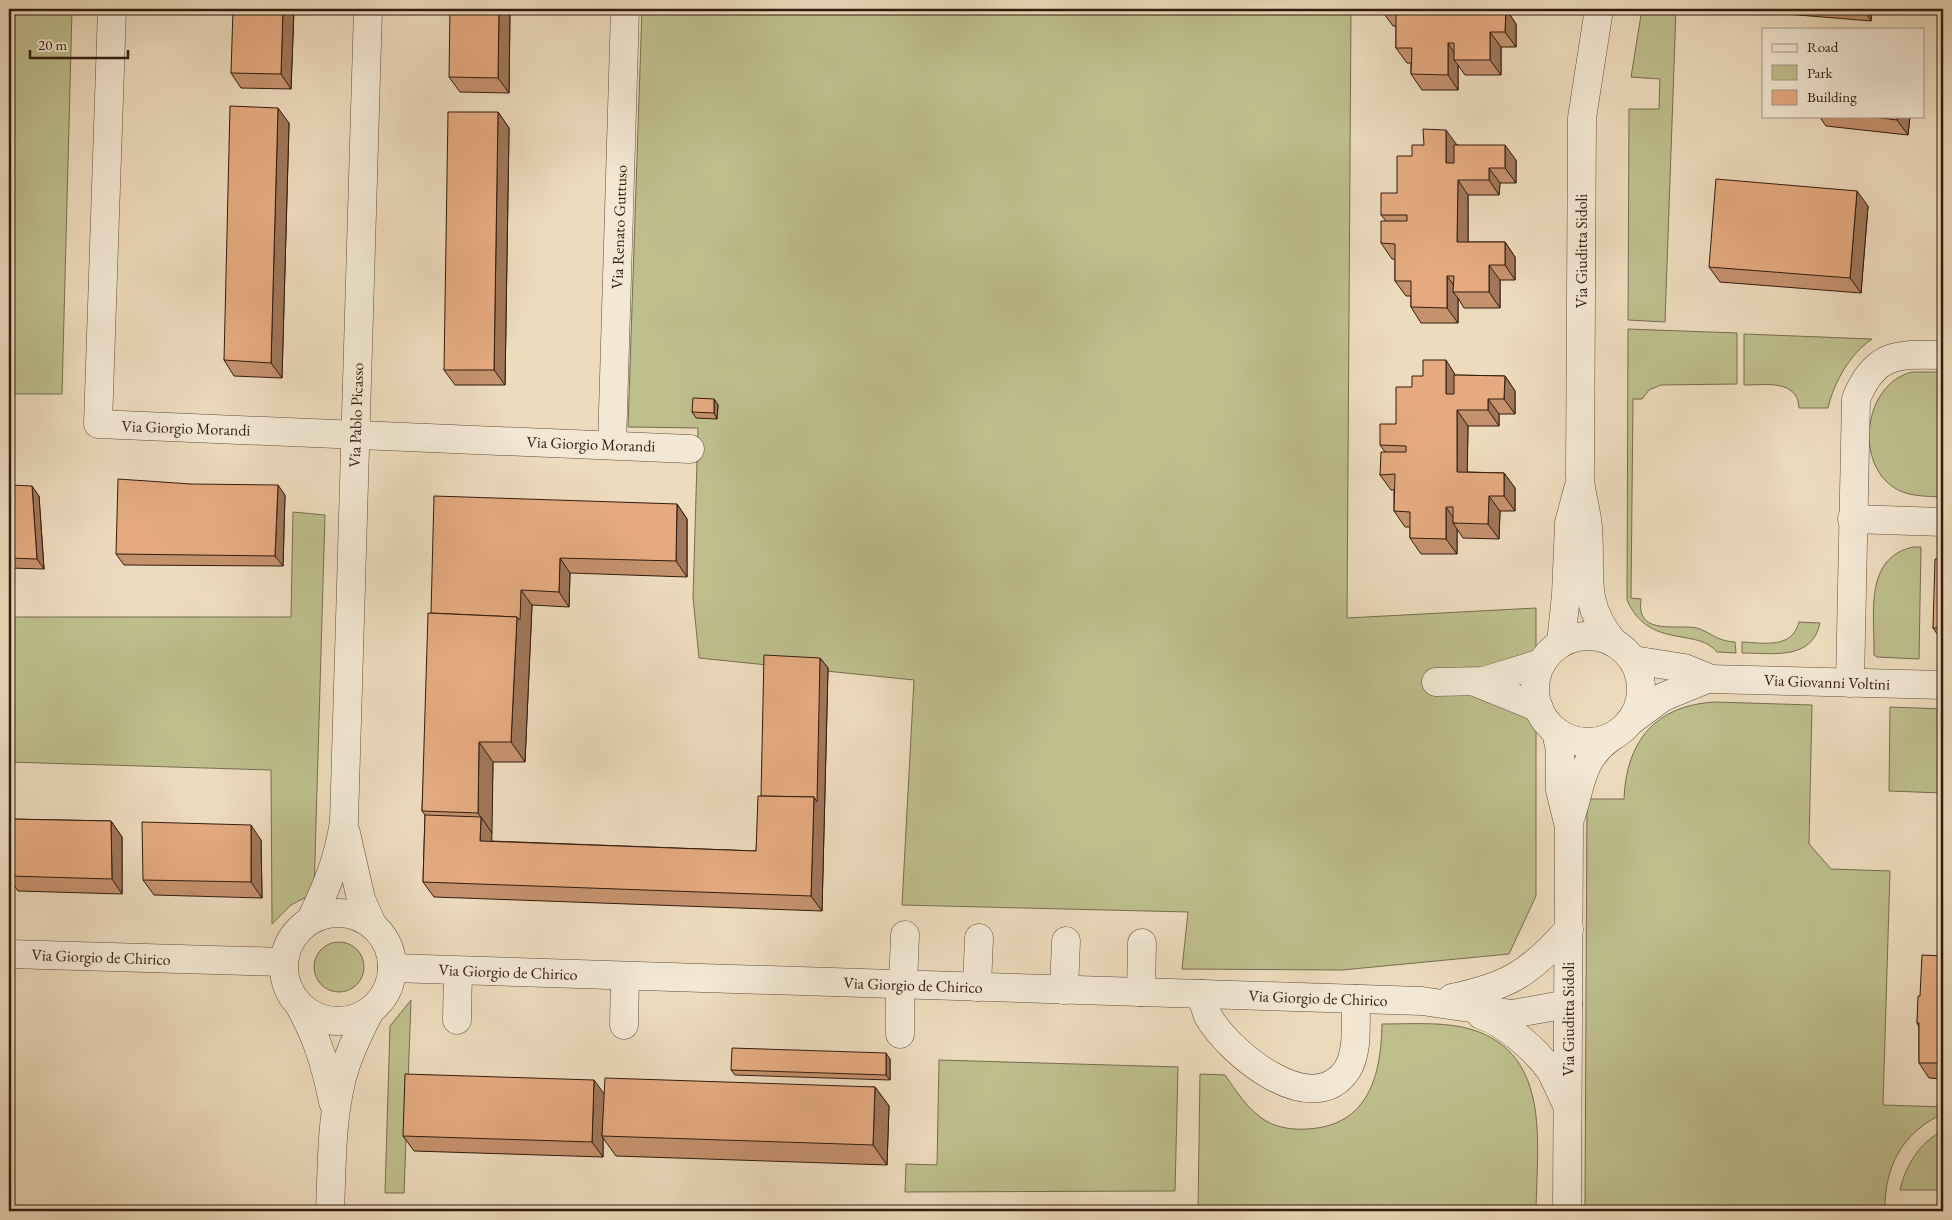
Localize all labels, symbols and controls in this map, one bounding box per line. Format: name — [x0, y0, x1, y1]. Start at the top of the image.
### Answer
scale bar — [30, 28, 128, 60]
legend — [1762, 28, 1924, 118]
text: 20 m — [38, 35, 67, 54]
text: Road — [1807, 37, 1839, 56]
text: Park — [1807, 63, 1834, 82]
text: Building — [1807, 87, 1857, 106]
street label: Via Renato Guttuso — [606, 164, 632, 289]
street label: Via Giuditta Sidoli — [1571, 194, 1592, 308]
street label: Via Pablo Picasso — [344, 362, 368, 468]
street label: Via Giorgio Morandi — [121, 415, 251, 441]
street label: Via Giorgio Morandi — [526, 431, 656, 457]
street label: Via Giovanni Voltini — [1763, 669, 1891, 695]
street label: Via Giorgio de Chirico — [31, 944, 171, 970]
street label: Via Giorgio de Chirico — [438, 959, 578, 985]
street label: Via Giuditta Sidoli — [1558, 962, 1579, 1076]
street label: Via Giorgio de Chirico — [843, 972, 983, 998]
street label: Via Giorgio de Chirico — [1248, 985, 1388, 1011]

